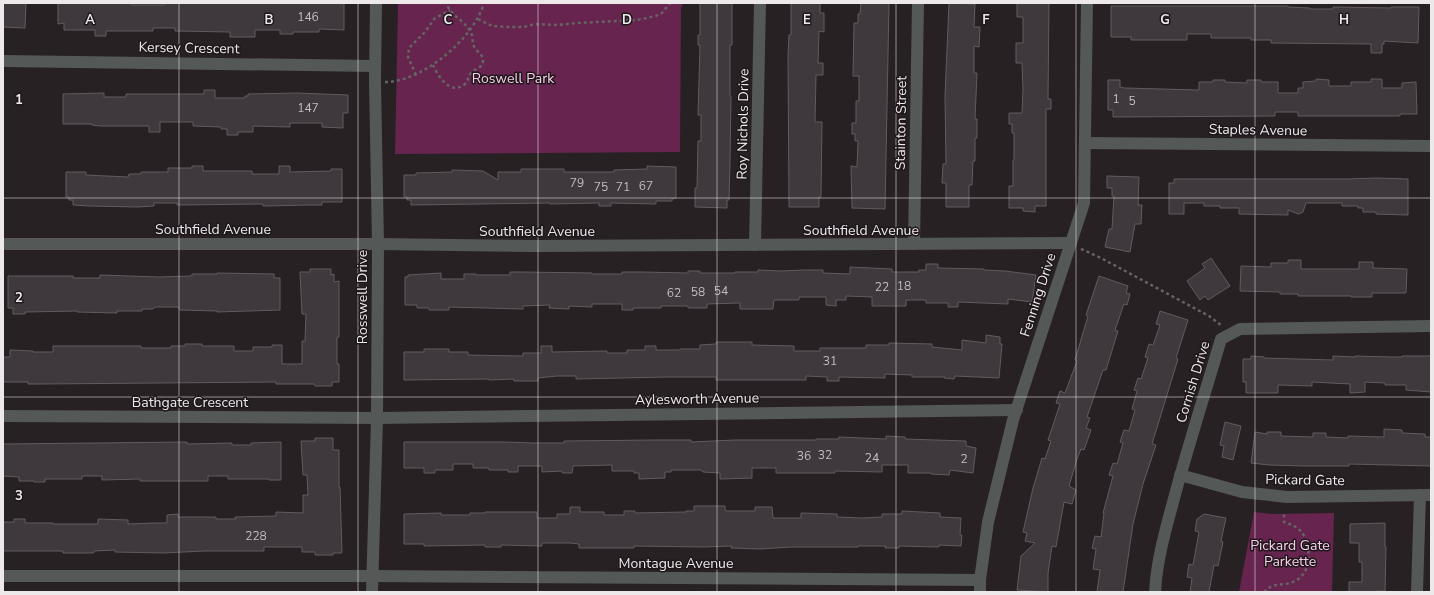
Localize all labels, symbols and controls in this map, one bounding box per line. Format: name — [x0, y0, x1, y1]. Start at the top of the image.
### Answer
house number: 146 — [297, 9, 319, 25]
text: A — [85, 11, 95, 29]
text: B — [265, 11, 274, 29]
text: C — [444, 11, 453, 29]
text: D — [622, 11, 632, 29]
text: E — [803, 11, 811, 29]
text: F — [982, 11, 990, 29]
text: G — [1160, 11, 1170, 29]
text: H — [1339, 11, 1349, 29]
street label: Kersey Crescent — [138, 38, 240, 58]
street label: Roy Nichols Drive — [733, 68, 753, 180]
park label: Roswell Park — [472, 69, 555, 88]
street label: Stainton Street — [891, 76, 911, 170]
text: 1 — [15, 91, 23, 109]
house number: 1 — [1112, 91, 1120, 107]
house number: 5 — [1128, 93, 1136, 109]
house number: 147 — [297, 100, 319, 116]
street label: Staples Avenue — [1209, 120, 1307, 140]
house number: 79 — [570, 175, 584, 191]
house number: 67 — [639, 178, 653, 194]
house number: 75 — [594, 179, 608, 195]
house number: 71 — [616, 179, 630, 195]
street label: Southfield Avenue — [155, 220, 271, 239]
street label: Southfield Avenue — [803, 221, 919, 240]
street label: Southfield Avenue — [479, 222, 595, 241]
street label: Rosswell Drive — [353, 250, 372, 344]
street label: Fenning Drive — [1016, 251, 1060, 339]
house number: 18 — [897, 278, 911, 294]
house number: 22 — [875, 279, 889, 295]
house number: 54 — [714, 283, 728, 299]
house number: 58 — [691, 284, 705, 300]
house number: 62 — [667, 285, 681, 301]
text: 2 — [15, 289, 23, 307]
street label: Cornish Drive — [1172, 339, 1214, 425]
house number: 31 — [823, 353, 837, 369]
street label: Aylesworth Avenue — [635, 388, 759, 410]
street label: Bathgate Crescent — [132, 393, 248, 412]
house number: 32 — [818, 447, 832, 463]
house number: 36 — [797, 448, 811, 464]
house number: 24 — [865, 450, 879, 466]
house number: 2 — [960, 451, 968, 467]
street label: Pickard Gate — [1265, 470, 1345, 490]
text: 3 — [15, 487, 23, 505]
house number: 228 — [245, 528, 267, 544]
park label: Pickard Gate Parkette — [1250, 536, 1330, 571]
street label: Montague Avenue — [619, 554, 733, 573]

